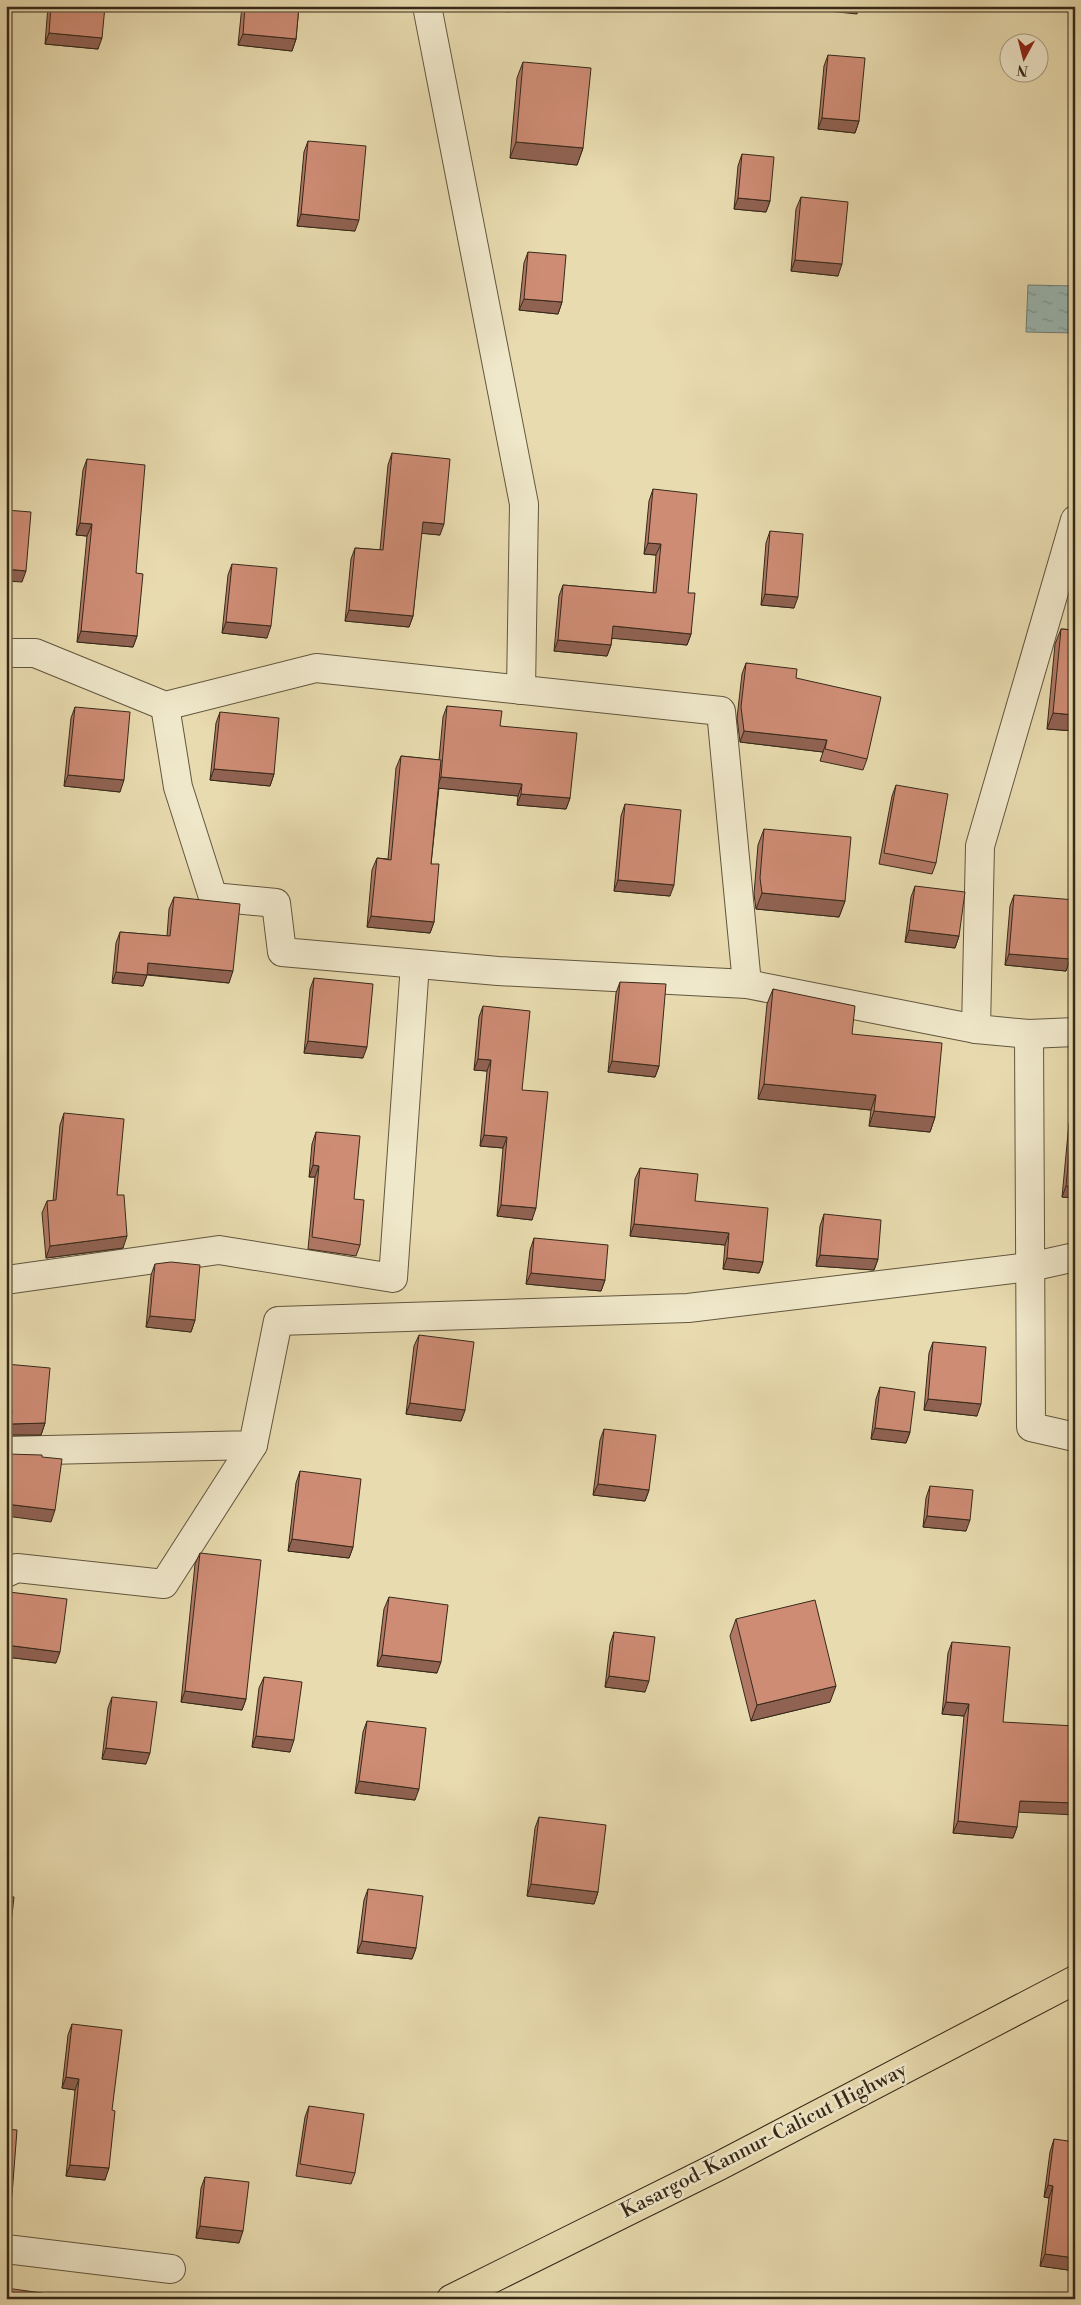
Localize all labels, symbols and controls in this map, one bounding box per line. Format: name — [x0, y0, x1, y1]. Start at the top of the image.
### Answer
north arrow — [998, 32, 1048, 82]
text: N — [1016, 60, 1029, 80]
street label: Kasargod-Kannur-Calicut Highway — [617, 2058, 911, 2224]

